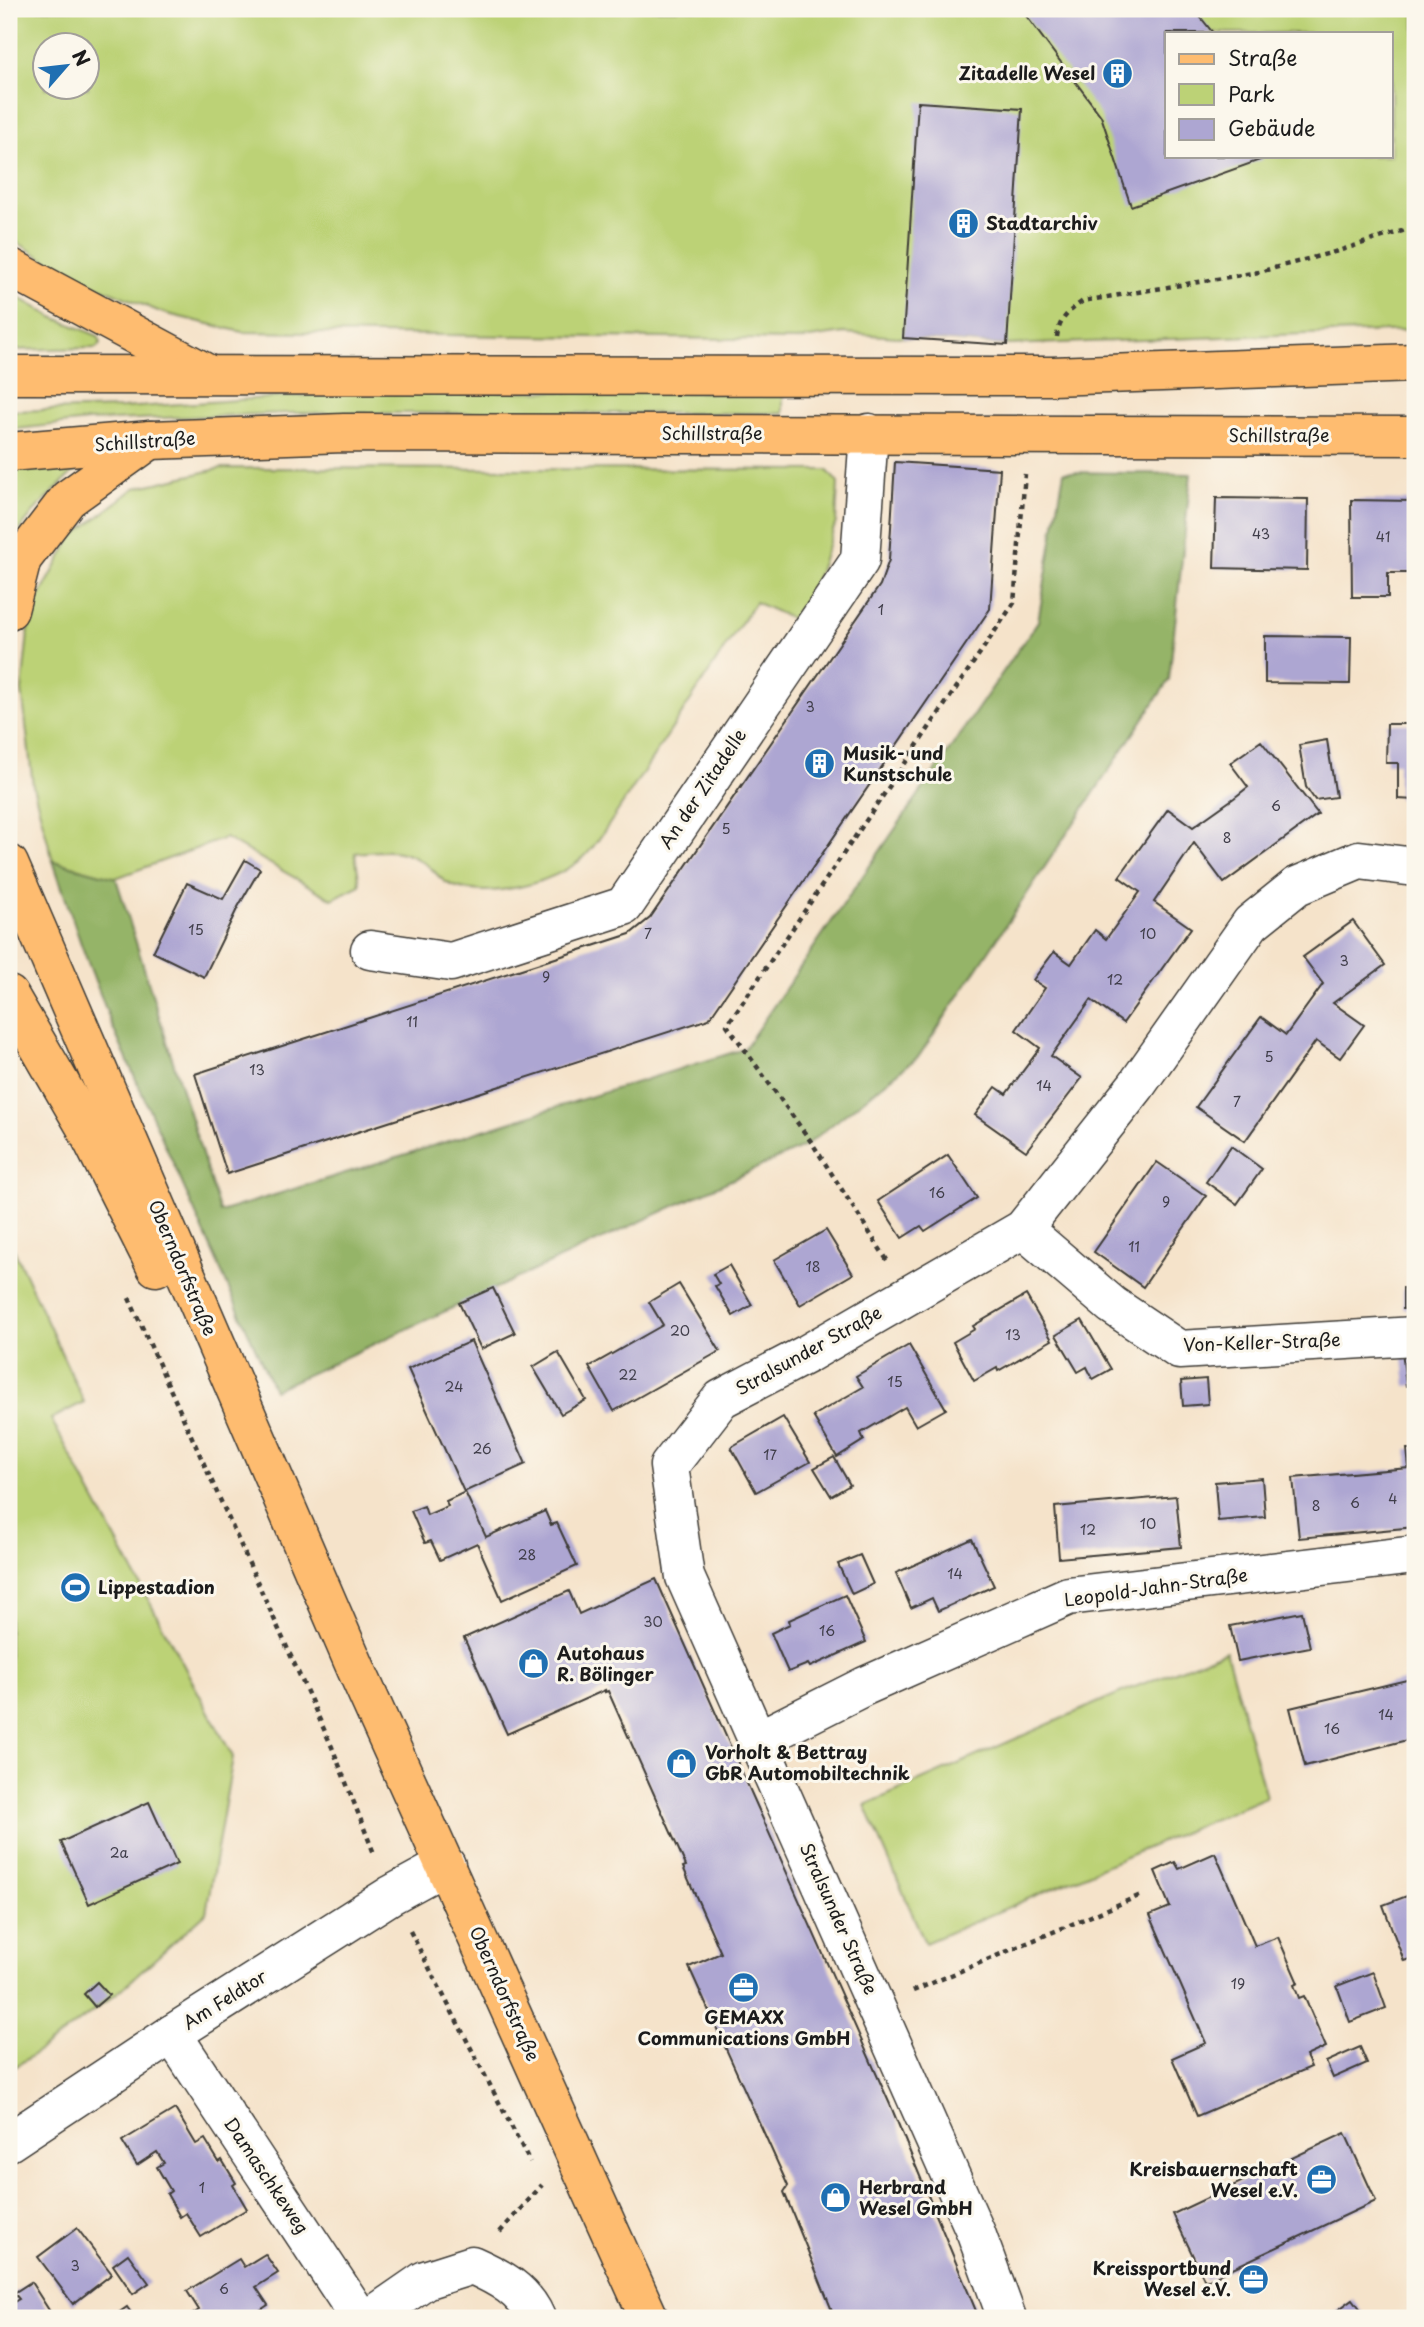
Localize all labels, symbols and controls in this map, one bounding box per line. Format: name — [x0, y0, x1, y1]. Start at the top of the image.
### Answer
north arrow — [32, 32, 102, 102]
legend — [1165, 32, 1392, 158]
text: Straße — [1228, 41, 1297, 73]
text: N — [66, 44, 98, 71]
building icon: Zitadelle Wesel — [1101, 57, 1135, 91]
place label: Zitadelle Wesel — [959, 59, 1095, 86]
text: Park — [1228, 77, 1275, 109]
text: Gebäude — [1228, 111, 1315, 143]
building icon: Stadtarchiv — [946, 207, 980, 241]
place label: Stadtarchiv — [986, 209, 1098, 236]
street label: Schillstraße — [661, 419, 763, 446]
street label: Schillstraße — [1228, 421, 1330, 448]
street label: Schillstraße — [93, 424, 196, 457]
house number: 43 — [1252, 523, 1270, 544]
house number: 41 — [1376, 526, 1390, 547]
house number: 1 — [878, 599, 884, 620]
house number: 3 — [805, 696, 815, 717]
street label: An der Zitadelle — [652, 723, 752, 854]
place label: Musik- und Kunstschule — [843, 739, 952, 787]
building icon: Musik- und Kunstschule — [803, 747, 837, 781]
house number: 6 — [1271, 795, 1281, 816]
house number: 5 — [721, 818, 731, 839]
house number: 8 — [1223, 827, 1231, 848]
house number: 15 — [188, 919, 204, 940]
house number: 7 — [644, 923, 652, 944]
house number: 10 — [1140, 923, 1156, 944]
house number: 3 — [1339, 950, 1349, 971]
house number: 9 — [542, 966, 550, 987]
house number: 12 — [1107, 969, 1123, 990]
house number: 11 — [406, 1011, 418, 1032]
house number: 5 — [1264, 1046, 1274, 1067]
house number: 13 — [249, 1059, 265, 1080]
house number: 14 — [1036, 1075, 1052, 1096]
house number: 7 — [1233, 1091, 1241, 1112]
house number: 16 — [929, 1182, 945, 1203]
house number: 9 — [1162, 1191, 1170, 1212]
street label: Oberndorfstraße — [143, 1195, 224, 1340]
house number: 11 — [1128, 1236, 1140, 1257]
house number: 18 — [805, 1256, 821, 1277]
street label: Stralsunder Straße — [730, 1298, 886, 1401]
house number: 20 — [670, 1320, 690, 1341]
house number: 13 — [1005, 1324, 1021, 1345]
street label: Von-Keller-Straße — [1183, 1325, 1341, 1358]
house number: 22 — [619, 1364, 637, 1385]
house number: 15 — [887, 1371, 903, 1392]
house number: 24 — [445, 1376, 463, 1397]
house number: 26 — [472, 1438, 492, 1459]
house number: 17 — [763, 1444, 777, 1465]
house number: 4 — [1388, 1488, 1398, 1509]
house number: 6 — [1350, 1492, 1360, 1513]
house number: 8 — [1312, 1495, 1320, 1516]
house number: 10 — [1140, 1513, 1156, 1534]
house number: 12 — [1080, 1519, 1096, 1540]
house number: 28 — [518, 1544, 536, 1565]
street label: Leopold-Jahn-Straße — [1062, 1560, 1249, 1613]
house number: 14 — [947, 1563, 963, 1584]
sports icon: Lippestadion — [58, 1571, 92, 1605]
place label: Lippestadion — [98, 1573, 215, 1600]
house number: 30 — [643, 1611, 663, 1632]
house number: 16 — [819, 1620, 835, 1641]
place label: Autohaus R. Bölinger — [557, 1639, 654, 1687]
shop icon: Autohaus R. Bölinger — [517, 1647, 551, 1681]
house number: 14 — [1378, 1704, 1394, 1725]
house number: 16 — [1324, 1718, 1340, 1739]
place label: Vorholt & Bettray GbR Automobiltechnik — [705, 1738, 910, 1786]
shop icon: Vorholt & Bettray GbR Automobiltechnik — [665, 1746, 699, 1780]
street label: Stralsunder Straße — [794, 1838, 885, 1999]
house number: 2a — [110, 1842, 128, 1863]
street label: Oberndorfstraße — [463, 1921, 547, 2065]
street label: Am Feldtor — [177, 1962, 272, 2035]
office icon: GEMAXX Communications GmbH — [727, 1971, 761, 2005]
house number: 19 — [1231, 1973, 1245, 1994]
place label: GEMAXX Communications GmbH — [638, 2003, 850, 2051]
street label: Damaschkeweg — [218, 2111, 316, 2239]
place label: Kreisbauernschaft Wesel e.V. — [1129, 2155, 1298, 2203]
office icon: Kreisbauernschaft Wesel e.V. — [1304, 2163, 1338, 2197]
place label: Herbrand Wesel GmbH — [859, 2173, 973, 2221]
house number: 1 — [199, 2177, 205, 2198]
shop icon: Herbrand Wesel GmbH — [819, 2181, 853, 2215]
place label: Kreissportbund Wesel e.V. — [1092, 2254, 1231, 2302]
house number: 3 — [70, 2255, 80, 2276]
office icon: Kreissportbund Wesel e.V. — [1237, 2262, 1271, 2296]
house number: 6 — [219, 2278, 229, 2299]

